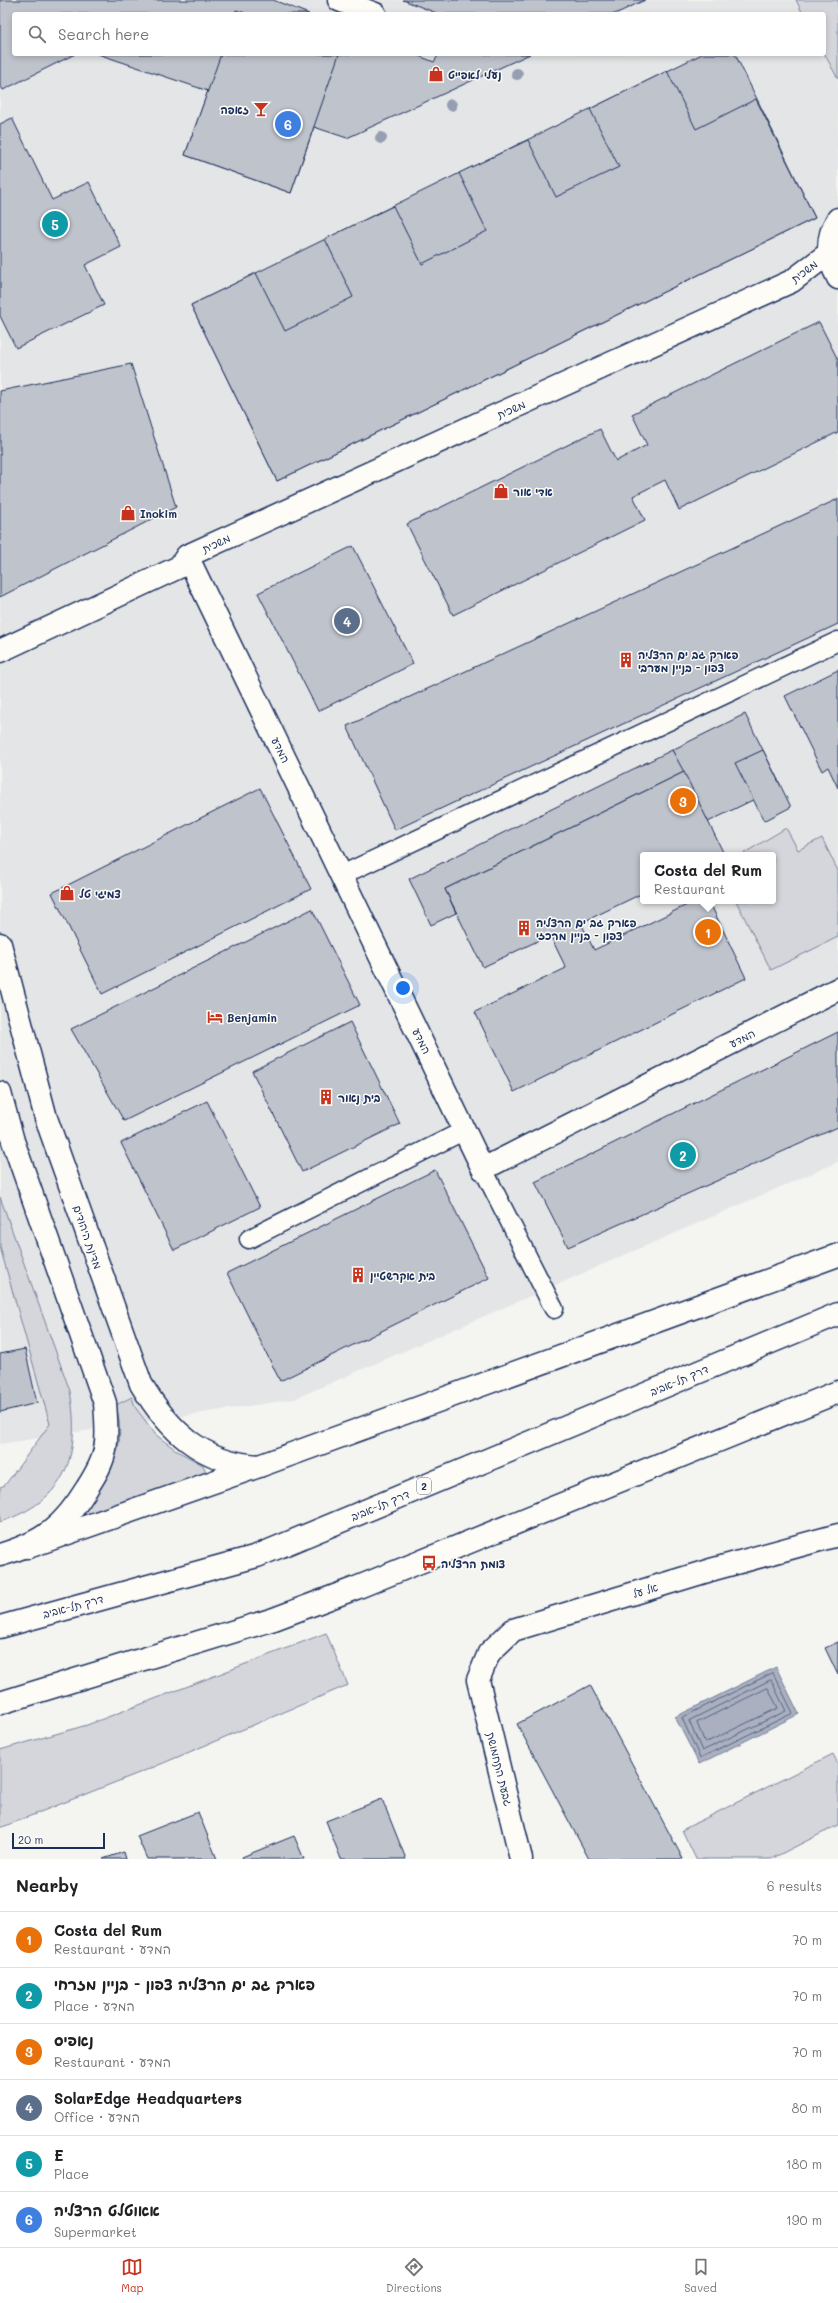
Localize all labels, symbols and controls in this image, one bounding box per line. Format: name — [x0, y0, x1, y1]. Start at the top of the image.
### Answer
search box — [12, 12, 826, 56]
icon: search — [26, 23, 48, 45]
text: Search here — [58, 24, 149, 44]
shop icon: נעלי לאפייט — [427, 65, 445, 83]
place label: נעלי לאפייט — [448, 67, 502, 82]
bar icon: זאפה — [252, 100, 270, 118]
place label: זאפה — [220, 102, 249, 117]
pin: 6 — [275, 109, 301, 139]
pin: 5 — [42, 209, 68, 239]
street label: משכית — [787, 256, 820, 286]
street label: משכית — [494, 396, 528, 422]
shop icon: אדי אור — [492, 482, 510, 500]
place label: אדי אור — [513, 484, 553, 499]
shop icon: Inokim — [119, 504, 137, 522]
place label: Inokim — [140, 506, 177, 521]
street label: משכית — [199, 530, 233, 556]
pin: 4 — [334, 606, 360, 636]
place label: פארק גב ים הרצליה צפון - בניין מערבי — [638, 647, 738, 675]
building icon: פארק גב ים הרצליה צפון - בניין מערבי — [617, 651, 635, 669]
street label: המדע — [268, 735, 294, 765]
pin: 3 — [670, 786, 696, 816]
popup — [640, 852, 776, 904]
text: Costa del Rum — [654, 860, 762, 880]
text: Restaurant — [654, 880, 725, 897]
shop icon: צמיגי טל — [58, 884, 76, 902]
place label: צמיגי טל — [79, 886, 121, 901]
place label: פארק גב ים הרצליה צפון - בניין מרכזי — [536, 915, 636, 943]
pin: 1 — [695, 917, 721, 947]
building icon: פארק גב ים הרצליה צפון - בניין מרכזי — [515, 919, 533, 937]
your location — [393, 978, 413, 998]
hotel icon: Benjamin — [206, 1008, 224, 1026]
place label: Benjamin — [227, 1010, 277, 1025]
street label: המדע — [727, 1025, 757, 1051]
street label: המדע — [409, 1026, 435, 1056]
building icon: בית נאור — [317, 1088, 335, 1106]
place label: בית נאור — [338, 1090, 381, 1105]
pin: 2 — [670, 1140, 696, 1170]
street label: מדינת היהודים — [70, 1203, 106, 1271]
building icon: בית אקרשטיין — [349, 1266, 367, 1284]
place label: בית אקרשטיין — [370, 1268, 436, 1283]
street label: דרך תל-אביב — [647, 1361, 711, 1399]
road number: 2 — [417, 1478, 431, 1494]
street label: דרך תל-אביב — [348, 1486, 412, 1524]
bus stop icon: צומת הרצליה — [420, 1554, 438, 1572]
place label: צומת הרצליה — [441, 1556, 505, 1571]
street label: אל על — [630, 1579, 660, 1601]
street label: דרך תל-אביב — [41, 1591, 105, 1621]
street label: גבעת התחמושת — [484, 1730, 516, 1808]
scale bar — [12, 1831, 105, 1850]
text: 20 m — [18, 1832, 43, 1847]
text: Nearby — [16, 1874, 78, 1896]
text: 6 results — [767, 1877, 822, 1894]
text: Costa del Rum — [54, 1920, 162, 1940]
text: 1 — [26, 1931, 32, 1948]
text: 70 m — [792, 1931, 822, 1948]
text: Restaurant · המדע — [54, 1940, 171, 1957]
text: פארק גב ים הרצליה צפון - בניין מזרחי — [54, 1974, 315, 1994]
text: 2 — [25, 1987, 33, 2004]
text: 70 m — [792, 1987, 822, 2004]
text: Place · המדע — [54, 1997, 135, 2014]
text: נאפיס — [54, 2030, 94, 2050]
text: 3 — [25, 2043, 33, 2060]
text: 70 m — [792, 2043, 822, 2060]
text: Restaurant · המדע — [54, 2053, 171, 2070]
text: SolarEdge Headquarters — [54, 2088, 242, 2108]
text: 4 — [25, 2099, 33, 2116]
text: 80 m — [792, 2099, 822, 2116]
text: Office · המדע — [54, 2108, 140, 2125]
text: E — [54, 2145, 64, 2165]
text: 5 — [25, 2155, 33, 2172]
text: 180 m — [786, 2155, 822, 2172]
text: Place — [54, 2165, 89, 2182]
text: אאוטלט הרצליה — [54, 2200, 160, 2220]
text: 6 — [25, 2211, 33, 2228]
text: 190 m — [786, 2211, 822, 2228]
text: Supermarket — [54, 2223, 137, 2240]
tab: Map — [121, 2256, 144, 2295]
tab: Directions — [386, 2256, 442, 2295]
tab: Saved — [684, 2256, 717, 2295]

